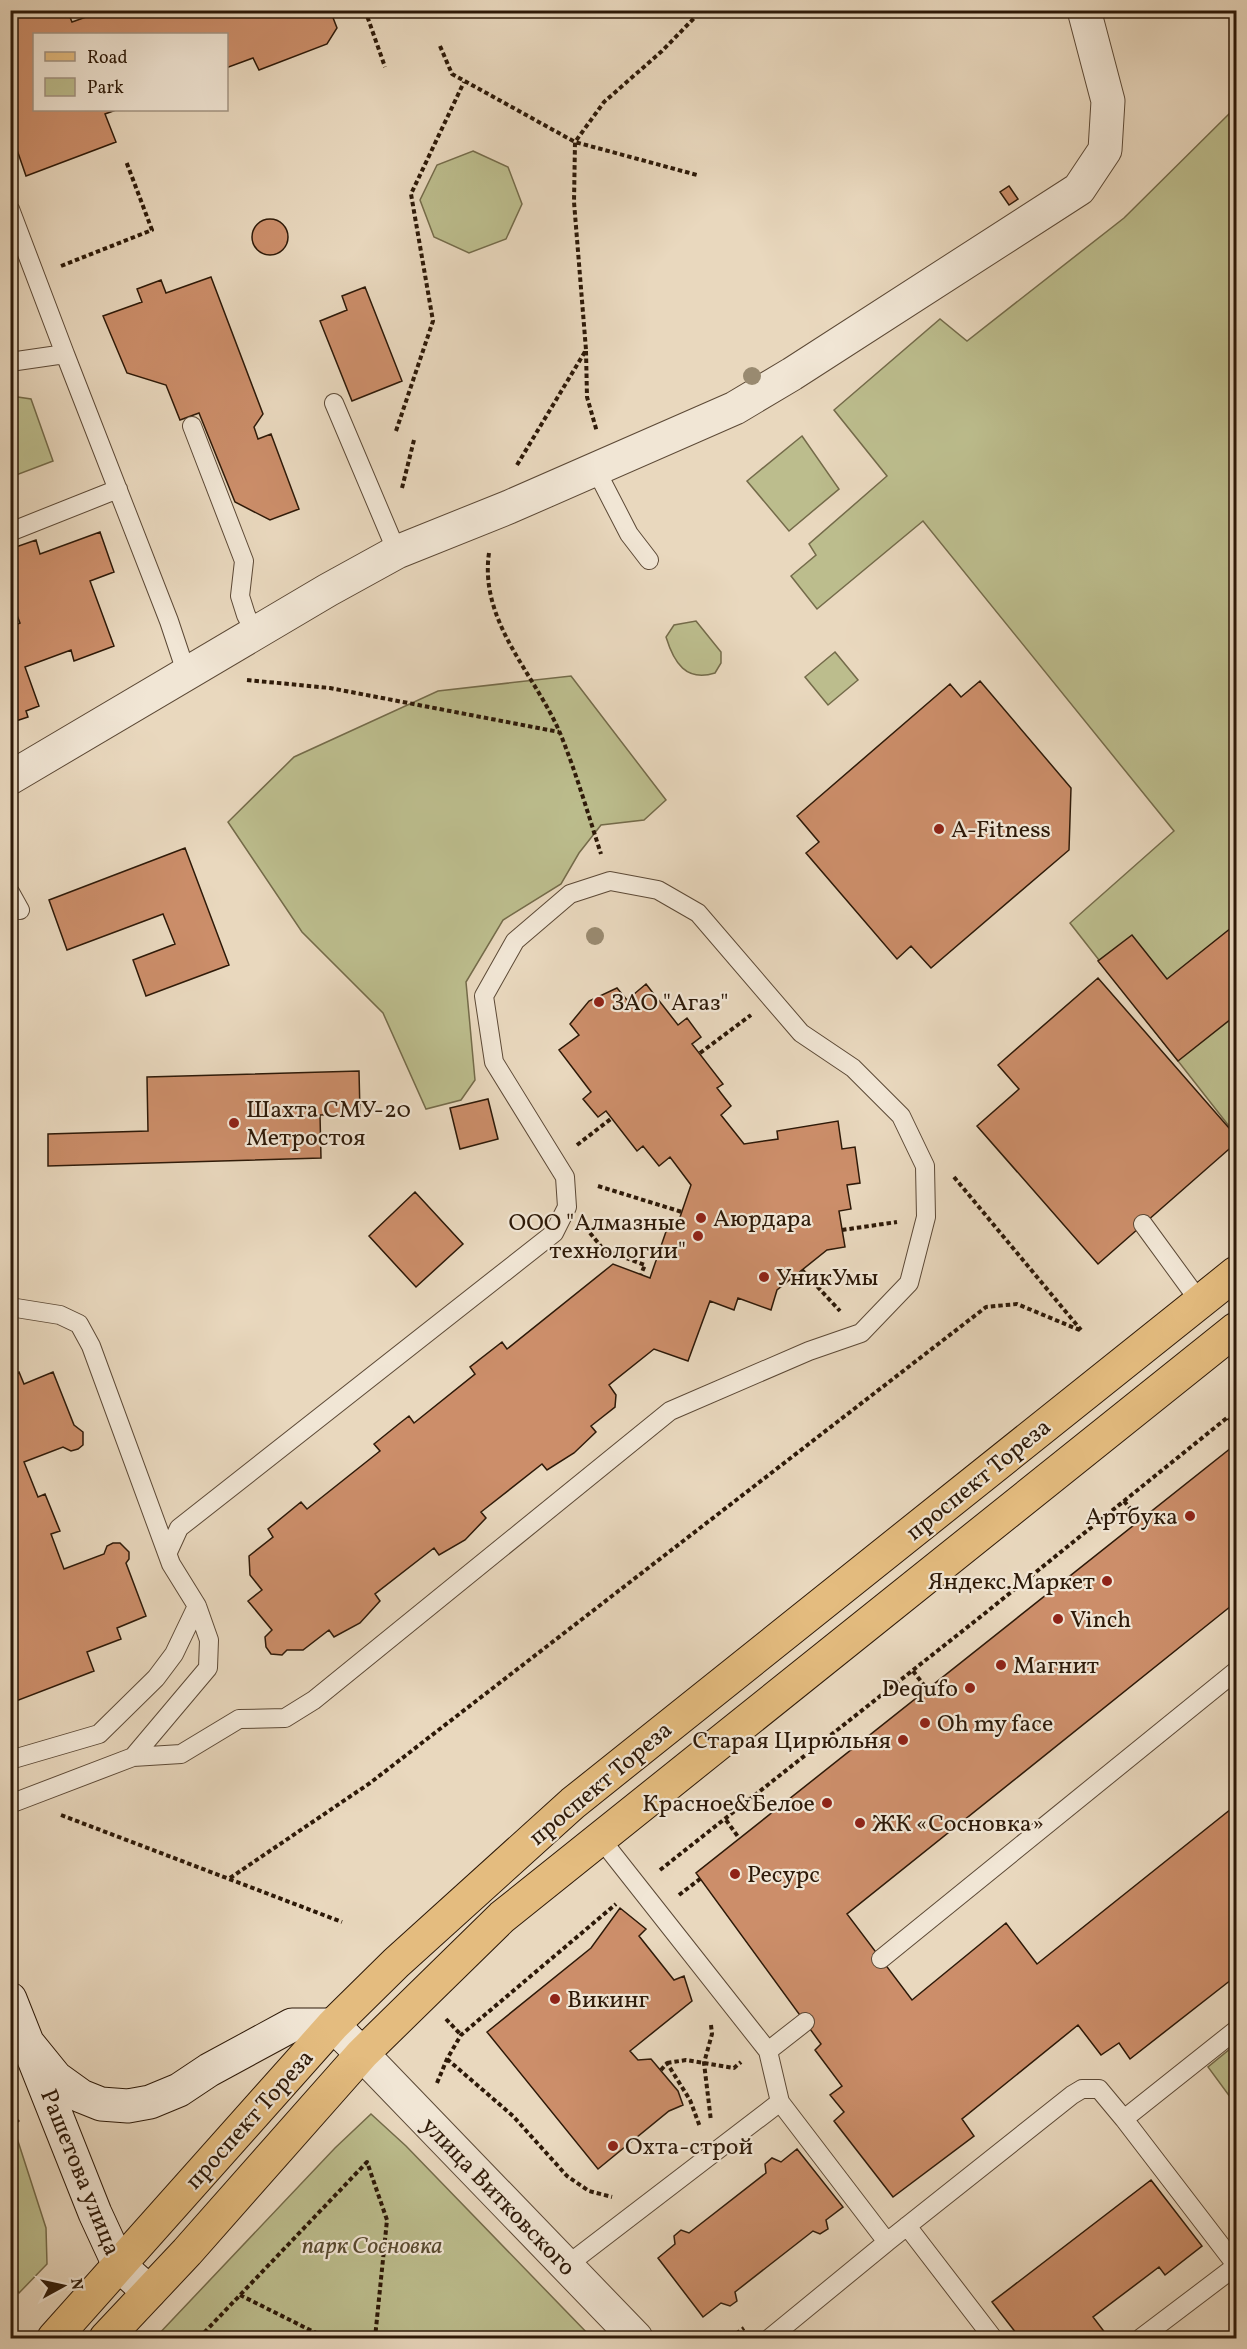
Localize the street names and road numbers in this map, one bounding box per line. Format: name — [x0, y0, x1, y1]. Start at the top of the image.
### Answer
street label: проспект Тореза — [899, 1411, 1059, 1550]
street label: проспект Тореза — [522, 1714, 680, 1855]
street label: проспект Тореза — [178, 2043, 323, 2198]
street label: Рашетова улица — [30, 2084, 128, 2261]
street label: улица Витковского — [413, 2110, 583, 2285]

